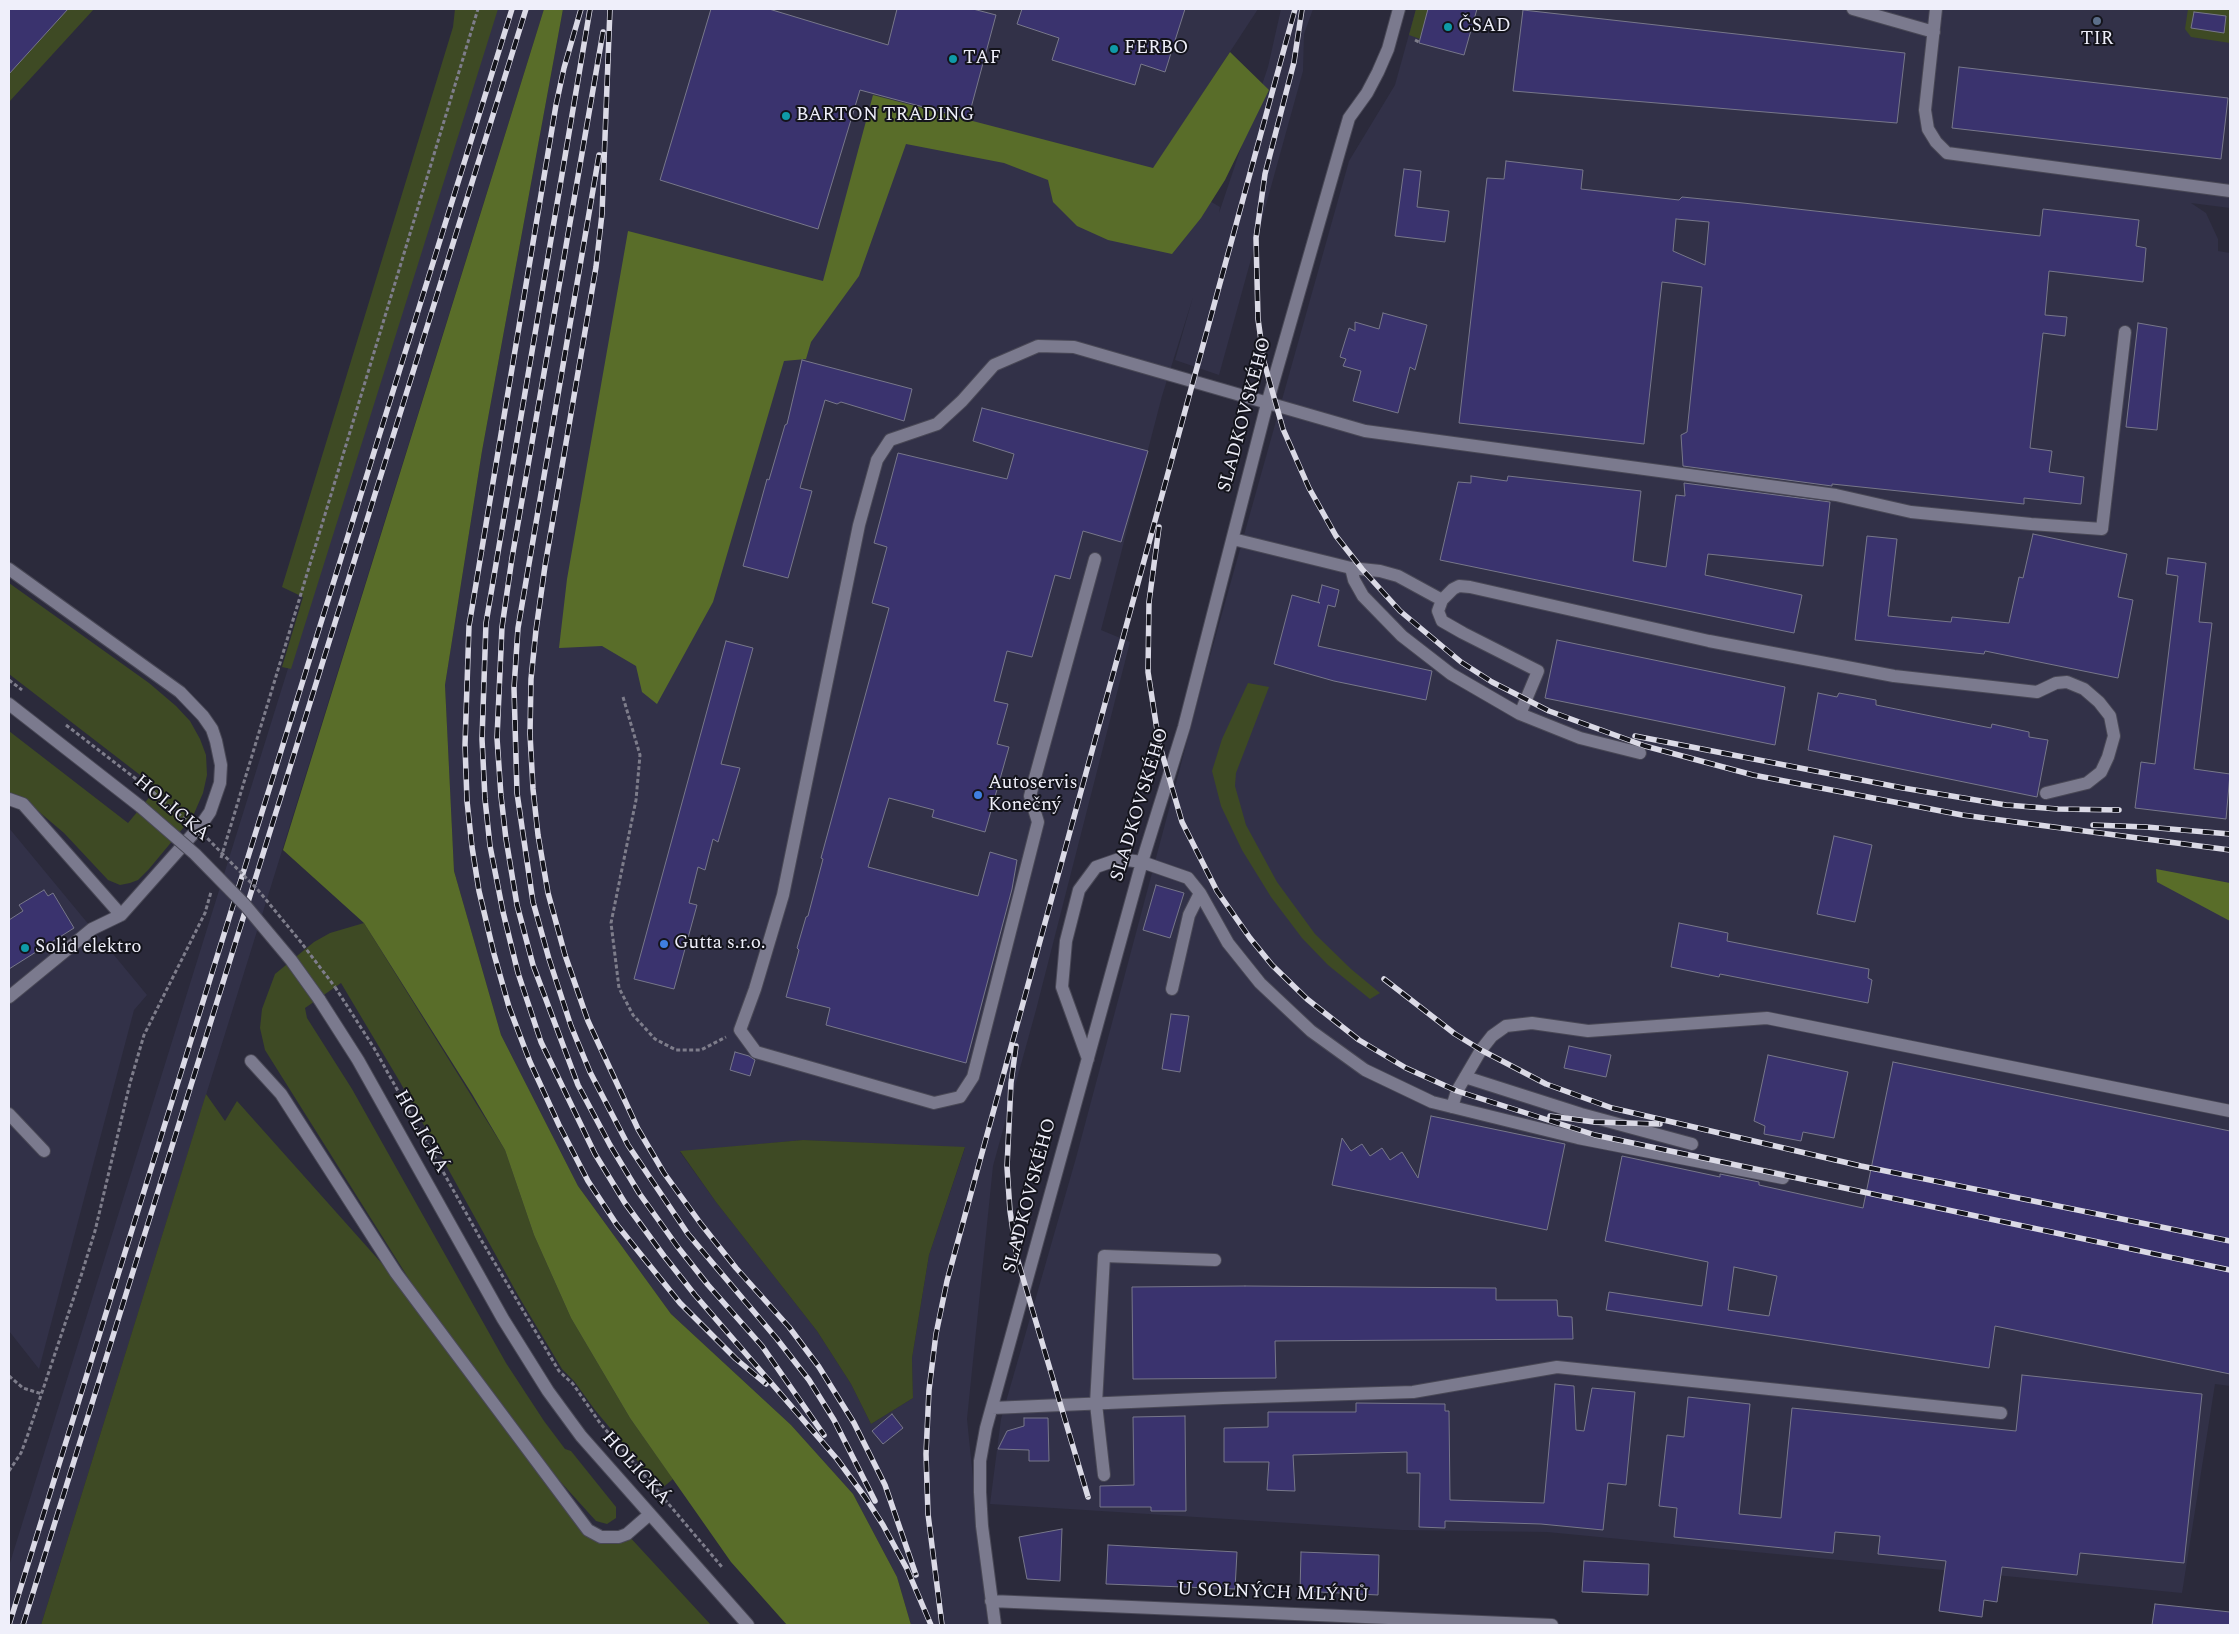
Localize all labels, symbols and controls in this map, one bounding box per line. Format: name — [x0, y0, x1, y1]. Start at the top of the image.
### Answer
marker: TIR — [2091, 15, 2103, 27]
place label: ČSAD — [1458, 16, 1511, 38]
marker: ČSAD — [1442, 21, 1454, 33]
place label: TIR — [2081, 29, 2113, 51]
place label: FERBO — [1124, 38, 1188, 60]
marker: FERBO — [1108, 43, 1120, 55]
place label: TAF — [963, 48, 1001, 70]
marker: TAF — [947, 53, 959, 65]
place label: BARTON TRADING — [796, 105, 974, 127]
marker: BARTON TRADING — [780, 110, 792, 122]
street label: SLADKOVSKÉHO — [1214, 335, 1278, 495]
street label: SLADKOVSKÉHO — [1107, 726, 1175, 884]
street label: HOLICKÁ — [129, 771, 213, 847]
place label: Autoservis Konečný — [988, 773, 1078, 817]
marker: Autoservis Konečný — [972, 789, 984, 801]
place label: Gutta s.r.o. — [674, 933, 765, 955]
place label: Solid elektro — [35, 937, 142, 959]
marker: Gutta s.r.o. — [658, 938, 670, 950]
marker: Solid elektro — [19, 942, 31, 954]
street label: HOLICKÁ — [388, 1087, 452, 1177]
street label: SLADKOVSKÉHO — [999, 1116, 1063, 1276]
street label: HOLICKÁ — [596, 1428, 674, 1510]
street label: U SOLNÝCH MLÝNŮ — [1177, 1579, 1369, 1609]

